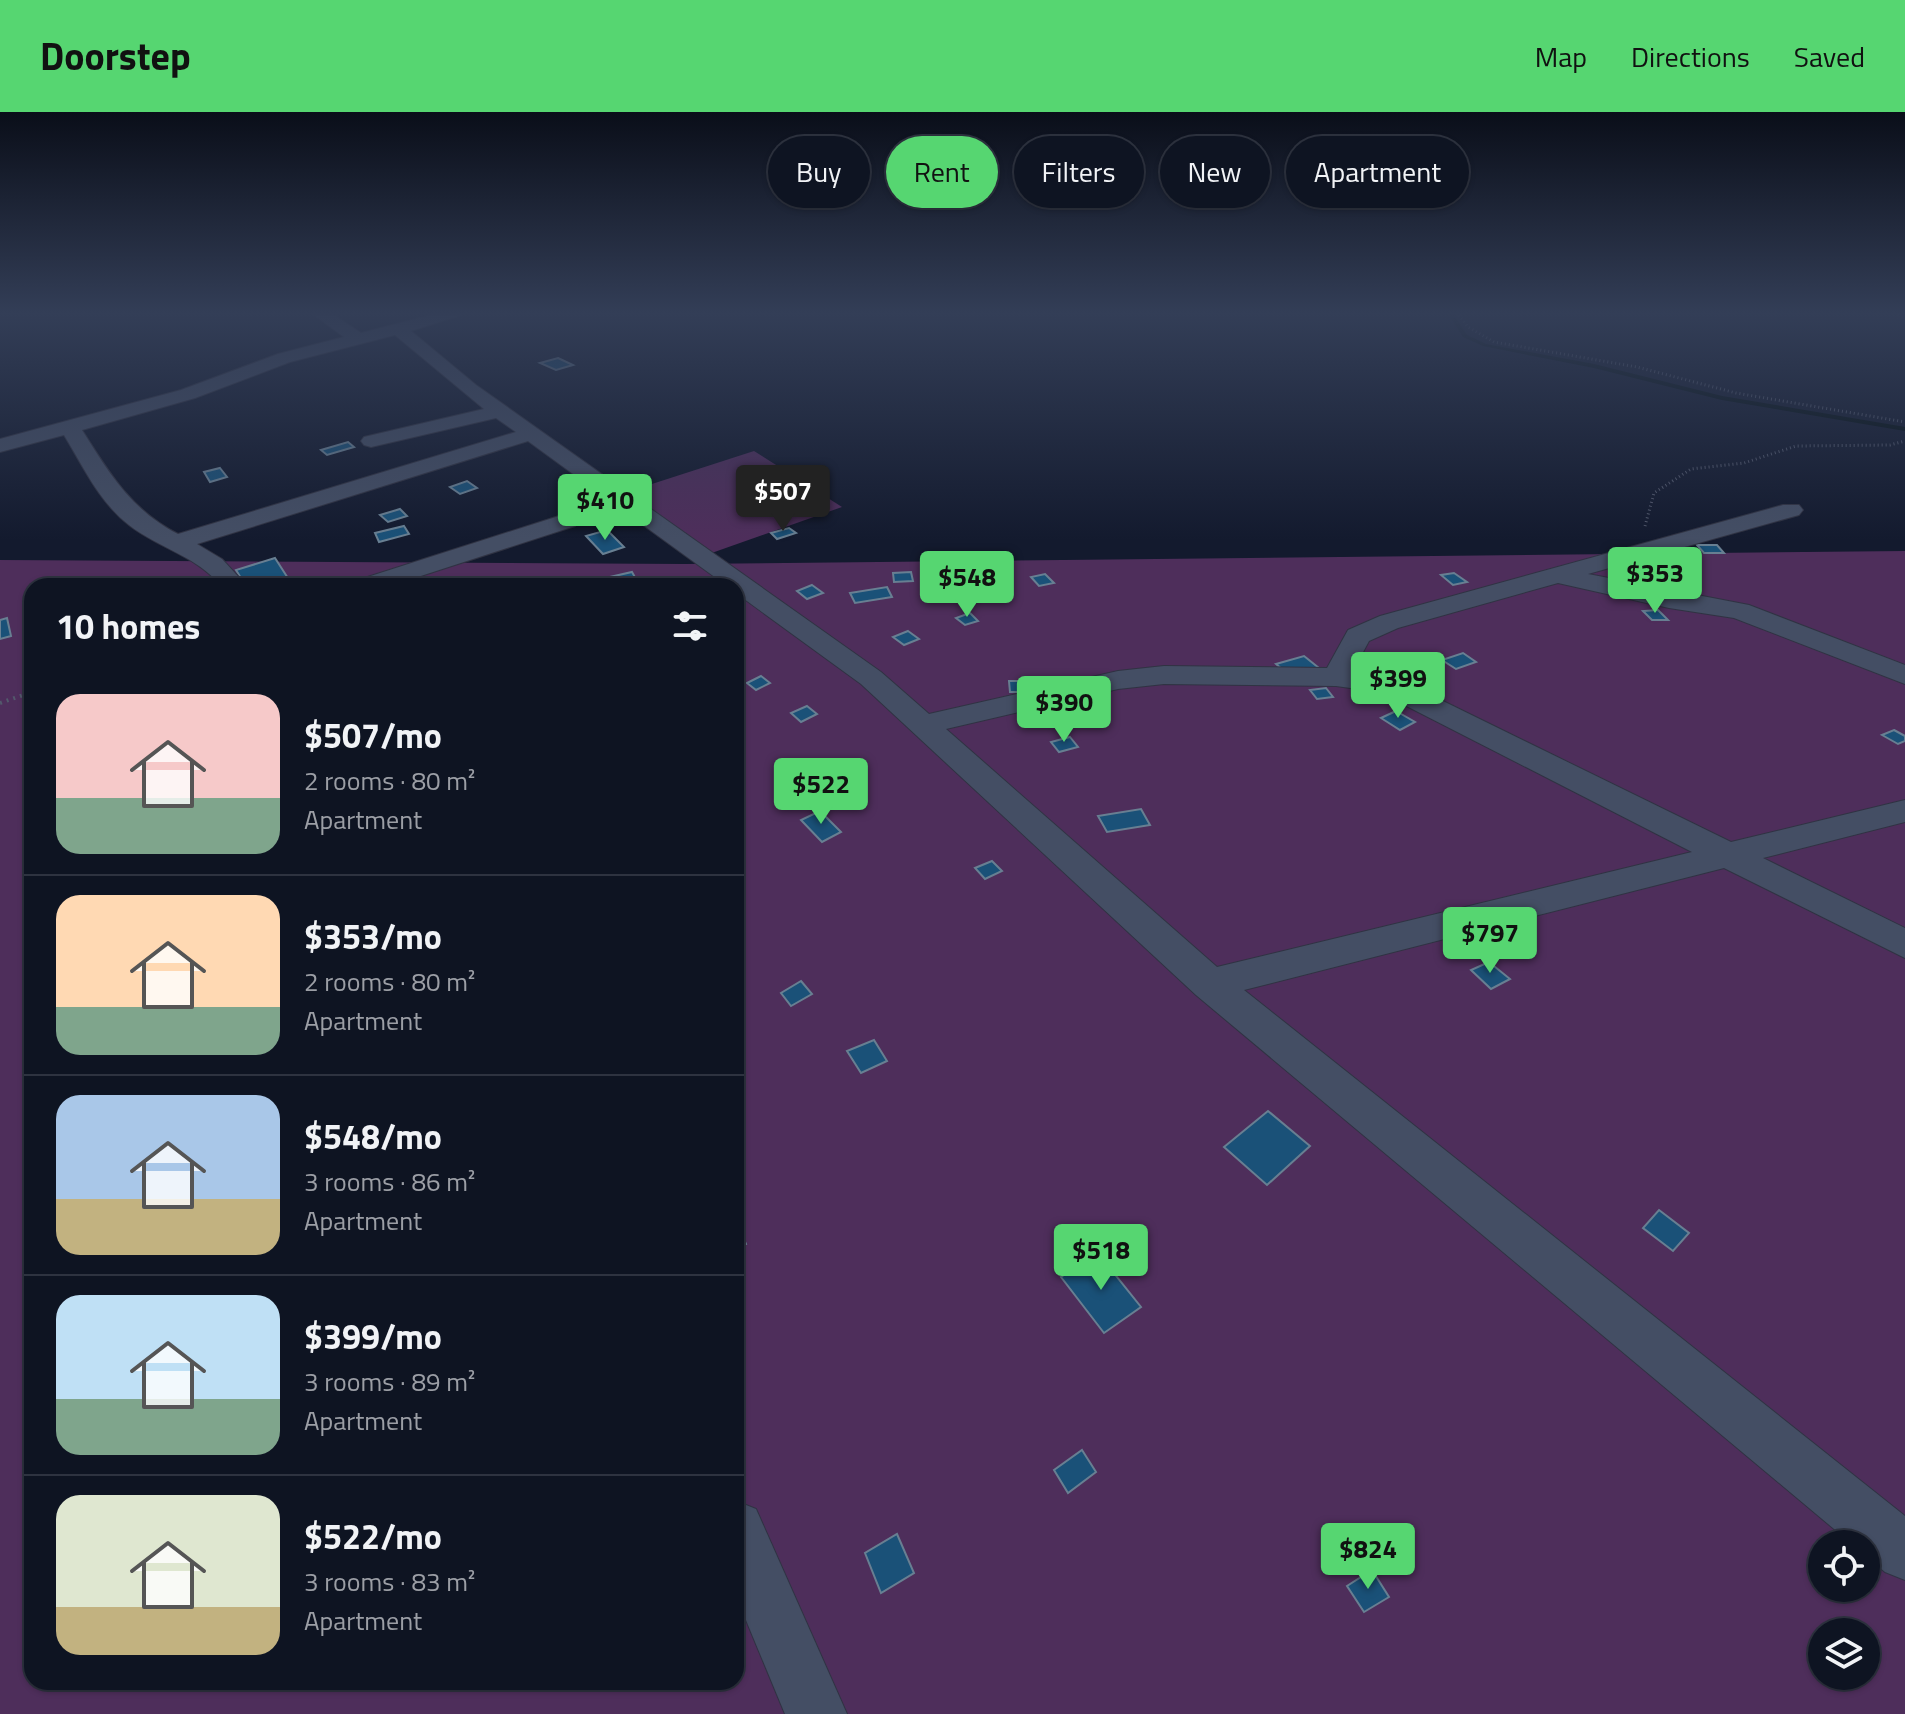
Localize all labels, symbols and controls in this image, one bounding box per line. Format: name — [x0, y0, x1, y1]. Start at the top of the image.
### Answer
text: Doorstep — [40, 27, 191, 85]
text: Map — [1535, 35, 1587, 78]
text: Directions — [1631, 35, 1750, 78]
text: Saved — [1794, 35, 1865, 78]
chip: Buy — [768, 136, 870, 208]
chip: Rent — [886, 136, 998, 208]
chip: Filters — [1014, 136, 1144, 208]
chip: New — [1160, 136, 1270, 208]
chip: Apartment — [1286, 136, 1469, 208]
pin: $507 — [736, 465, 830, 533]
text: $507 — [754, 471, 812, 510]
pin: $410 — [558, 474, 652, 542]
text: $410 — [576, 480, 634, 519]
pin: $353 — [1608, 547, 1702, 615]
pin: $548 — [920, 551, 1014, 619]
text: $353 — [1626, 553, 1684, 592]
text: $548 — [938, 557, 996, 596]
text: 10 homes — [56, 600, 200, 652]
icon: filters — [668, 604, 712, 648]
pin: $399 — [1351, 652, 1445, 720]
text: $399 — [1369, 658, 1427, 697]
pin: $390 — [1017, 676, 1111, 744]
text: $390 — [1035, 682, 1093, 721]
text: $507/mo — [304, 709, 442, 761]
icon: home — [120, 726, 216, 822]
pin: $522 — [774, 758, 868, 826]
text: 2 rooms · 80 m² — [304, 761, 475, 800]
text: $522 — [792, 764, 850, 803]
text: Apartment — [304, 800, 422, 839]
pin: $797 — [1443, 907, 1537, 975]
text: $353/mo — [304, 910, 442, 962]
text: $797 — [1461, 913, 1519, 952]
icon: home — [120, 927, 216, 1023]
text: 2 rooms · 80 m² — [304, 962, 475, 1001]
text: Apartment — [304, 1001, 422, 1040]
text: $548/mo — [304, 1110, 442, 1162]
icon: home — [120, 1127, 216, 1223]
text: 3 rooms · 86 m² — [304, 1162, 475, 1201]
text: Apartment — [304, 1201, 422, 1240]
pin: $518 — [1054, 1224, 1148, 1292]
text: $518 — [1072, 1230, 1130, 1269]
text: $399/mo — [304, 1310, 442, 1362]
icon: home — [120, 1327, 216, 1423]
text: 3 rooms · 89 m² — [304, 1362, 475, 1401]
text: Apartment — [304, 1401, 422, 1440]
text: $522/mo — [304, 1510, 442, 1562]
pin: $824 — [1321, 1523, 1415, 1591]
icon: home — [120, 1527, 216, 1623]
text: $824 — [1339, 1529, 1397, 1568]
map controls — [1808, 1530, 1880, 1690]
button: locate — [1808, 1530, 1880, 1602]
text: 3 rooms · 83 m² — [304, 1562, 475, 1601]
text: Apartment — [304, 1601, 422, 1640]
button: layers — [1808, 1618, 1880, 1690]

